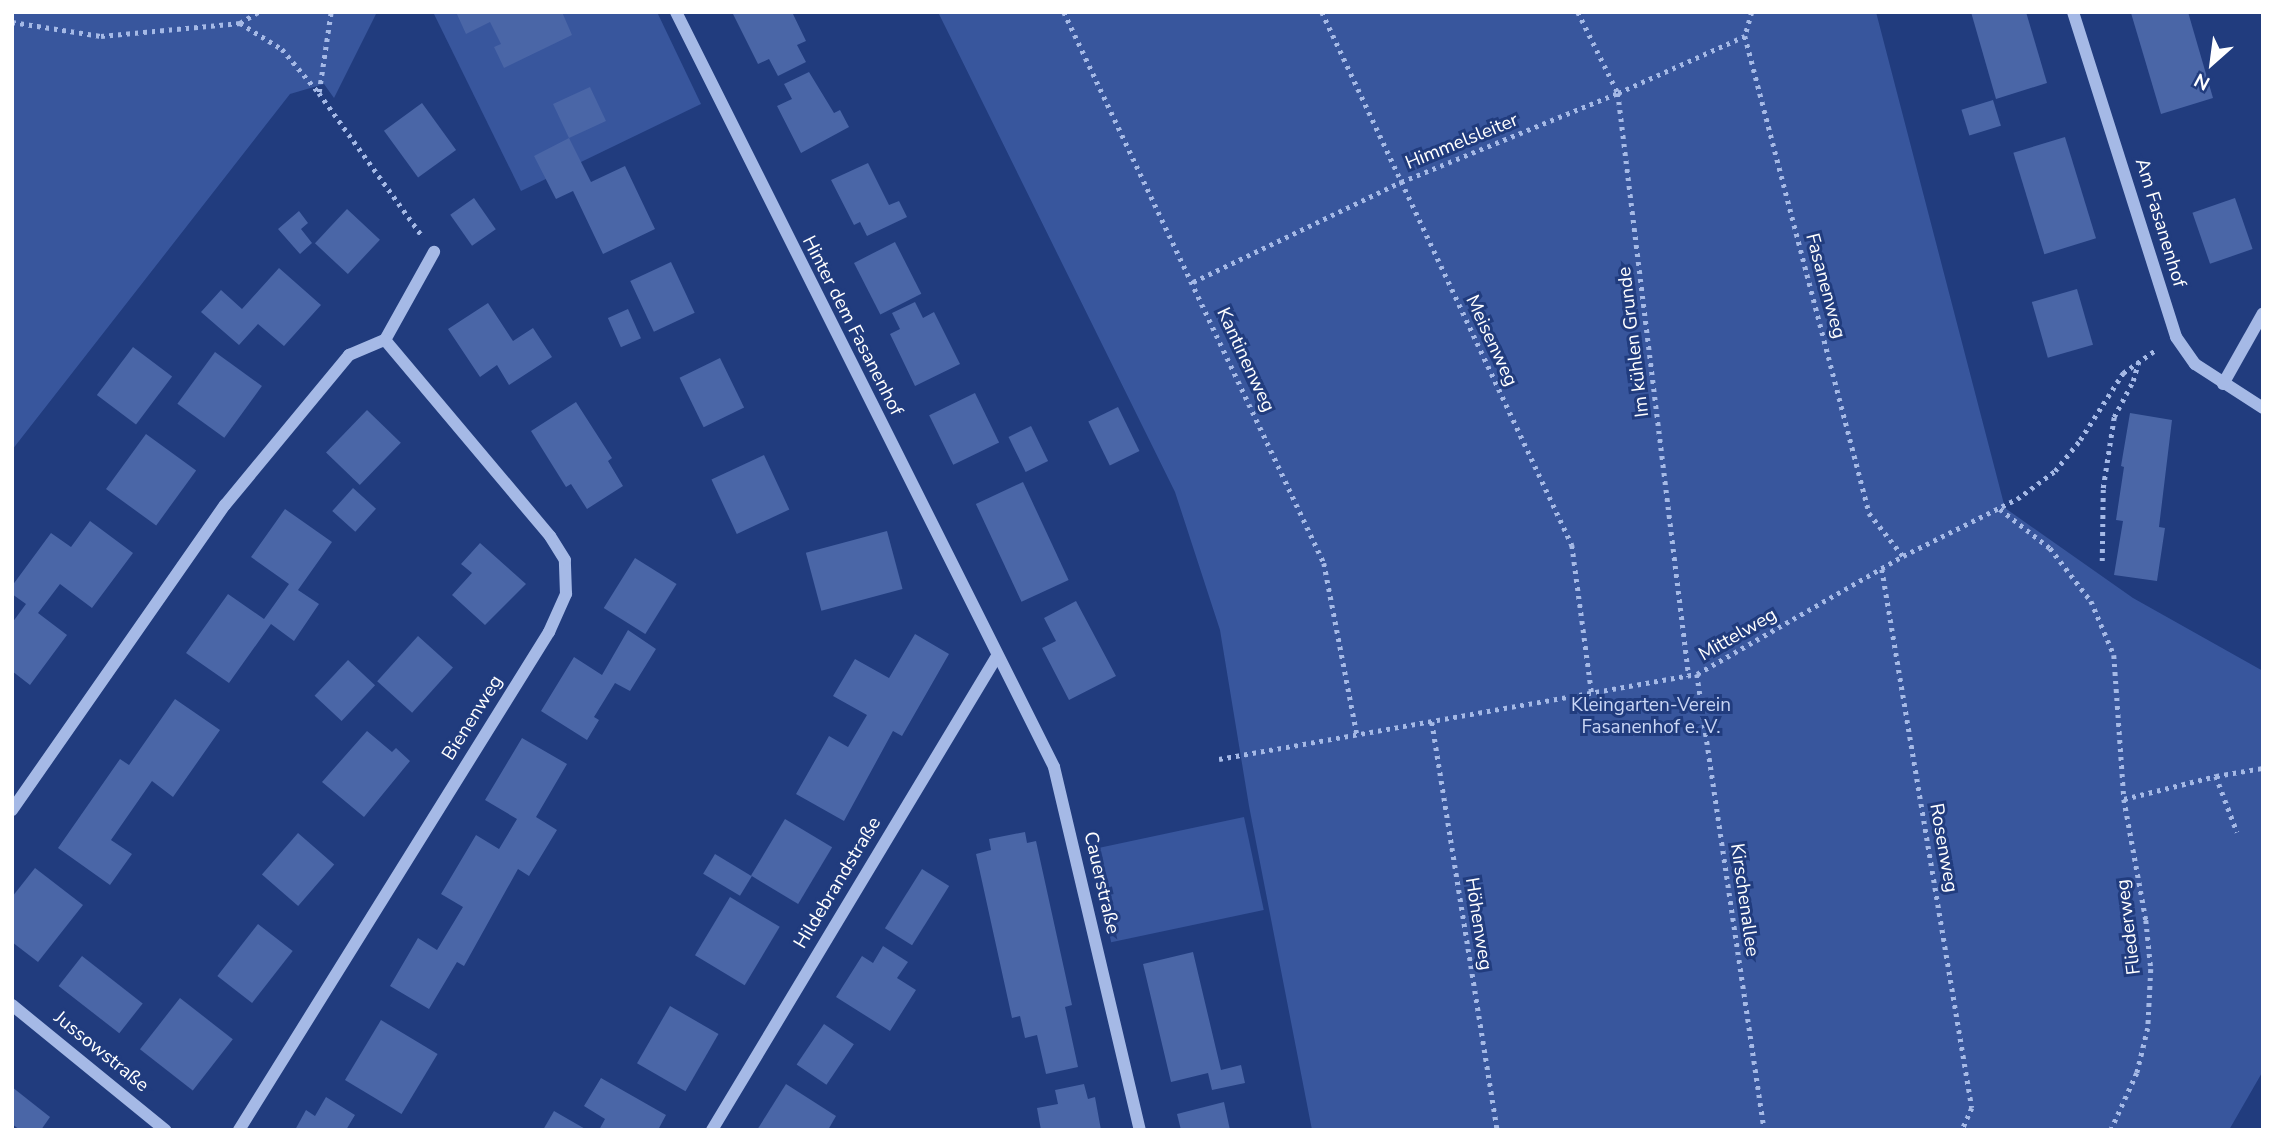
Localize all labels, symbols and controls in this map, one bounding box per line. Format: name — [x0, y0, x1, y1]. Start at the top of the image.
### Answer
north arrow — [2177, 28, 2247, 98]
text: N — [2190, 67, 2215, 96]
street label: Himmelsleiter — [1402, 109, 1522, 175]
street label: Am Fasanenhof — [2130, 156, 2190, 290]
street label: Fasanenweg — [1800, 231, 1850, 341]
street label: Hinter dem Fasanenhof — [797, 232, 907, 420]
street label: Im kühlen Grunde — [1613, 265, 1655, 419]
street label: Meisenweg — [1460, 292, 1522, 390]
street label: Kantinenweg — [1211, 304, 1279, 416]
street label: Mittelweg — [1695, 604, 1781, 666]
street label: Bienenweg — [438, 671, 508, 765]
park label: Kleingarten-Verein Fasanenhof e. V. — [1571, 695, 1731, 739]
street label: Rosenweg — [1924, 802, 1962, 894]
street label: Hildebrandstraße — [790, 813, 886, 953]
street label: Cauerstraße — [1078, 830, 1124, 936]
street label: Kirschenallee — [1725, 842, 1763, 958]
street label: Höhenweg — [1459, 876, 1497, 972]
street label: Fliederweg — [2112, 878, 2146, 976]
street label: Jussowstraße — [49, 1007, 153, 1097]

